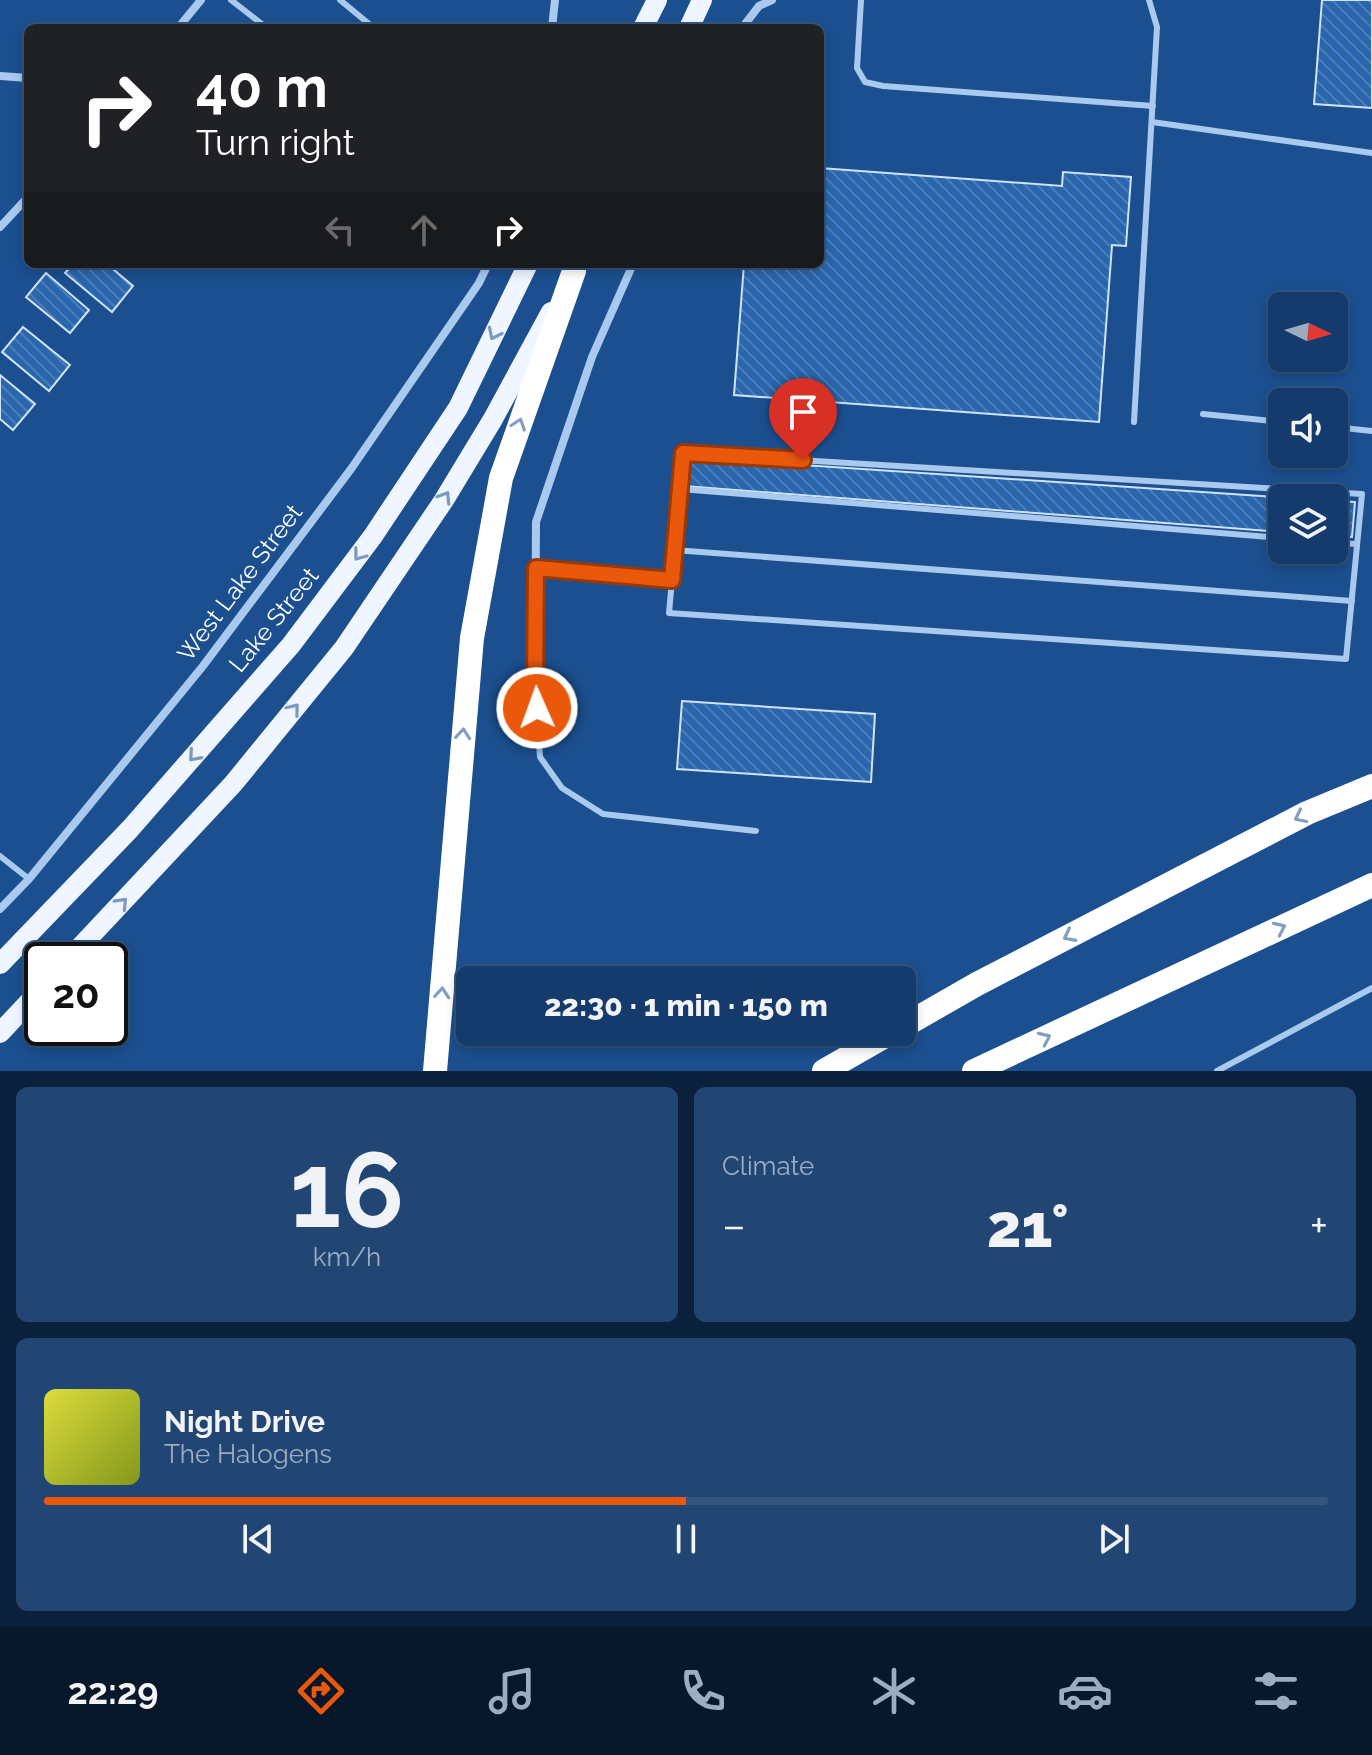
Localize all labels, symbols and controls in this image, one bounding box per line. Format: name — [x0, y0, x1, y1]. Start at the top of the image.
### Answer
text: 40 m — [196, 54, 328, 120]
icon: right — [64, 56, 168, 160]
text: Turn right — [196, 121, 355, 163]
icon: left — [318, 208, 362, 252]
icon: ahead — [402, 208, 446, 252]
icon: right — [486, 208, 530, 252]
north arrow — [1268, 292, 1348, 372]
map controls — [1268, 292, 1348, 564]
one-way arrow — [488, 326, 504, 341]
pin — [769, 378, 837, 460]
button: sound — [1268, 388, 1348, 468]
icon: arrive — [781, 390, 825, 434]
one-way arrow — [510, 418, 526, 432]
button: layers — [1268, 484, 1348, 564]
one-way arrow — [436, 492, 451, 506]
street label: West Lake Street — [172, 499, 308, 667]
one-way arrow — [354, 546, 368, 561]
street label: Lake Street — [223, 562, 325, 678]
position arrow — [495, 666, 579, 750]
one-way arrow — [284, 704, 299, 718]
one-way arrow — [454, 727, 471, 740]
one-way arrow — [189, 747, 203, 762]
one-way arrow — [1294, 807, 1309, 823]
one-way arrow — [112, 898, 127, 912]
one-way arrow — [1272, 922, 1286, 938]
one-way arrow — [1063, 927, 1078, 942]
speed limit sign: 20 — [24, 942, 128, 1046]
one-way arrow — [433, 986, 450, 999]
text: 22:30 · 1 min · 150 m — [544, 988, 828, 1023]
one-way arrow — [1036, 1032, 1051, 1048]
text: 16 — [290, 1129, 404, 1251]
text: Climate — [722, 1151, 814, 1181]
text: 21° — [987, 1191, 1069, 1261]
text: − — [722, 1200, 746, 1251]
text: + — [1310, 1200, 1328, 1251]
text: km/h — [313, 1242, 381, 1272]
text: Night Drive — [164, 1404, 325, 1439]
text: The Halogens — [164, 1439, 332, 1469]
icon: previous — [236, 1517, 280, 1561]
icon: pause — [664, 1517, 708, 1561]
icon: next — [1092, 1517, 1136, 1561]
icon: directions — [293, 1663, 349, 1719]
icon: music — [484, 1663, 540, 1719]
icon: phone — [675, 1663, 731, 1719]
icon: climate — [866, 1663, 922, 1719]
icon: car — [1057, 1663, 1113, 1719]
icon: filters — [1248, 1663, 1304, 1719]
text: 22:29 — [67, 1670, 159, 1712]

